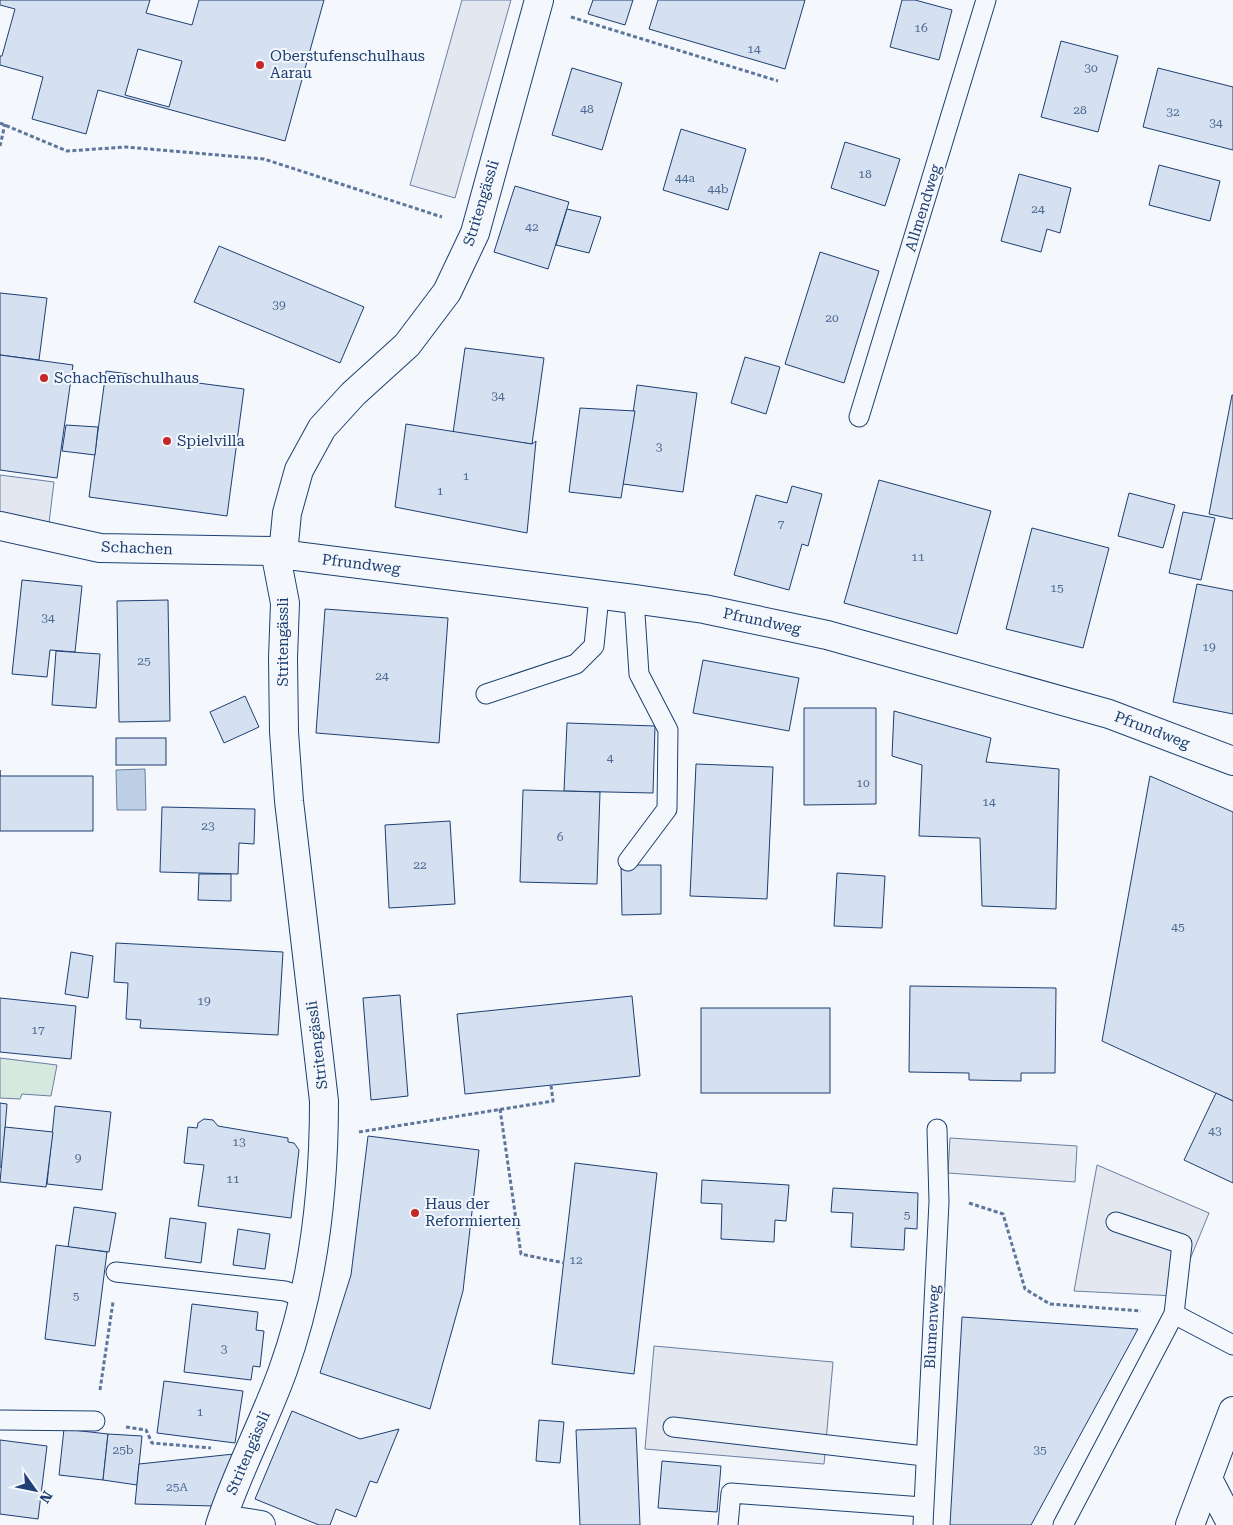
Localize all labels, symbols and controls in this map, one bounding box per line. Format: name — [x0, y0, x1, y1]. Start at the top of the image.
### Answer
house number: 16 — [914, 21, 928, 35]
house number: 14 — [747, 42, 761, 56]
place label: Oberstufenschulhaus Aarau — [270, 47, 425, 82]
marker: Oberstufenschulhaus Aarau — [254, 59, 266, 71]
house number: 30 — [1084, 61, 1098, 75]
house number: 48 — [580, 102, 594, 116]
house number: 28 — [1073, 103, 1087, 117]
house number: 32 — [1166, 105, 1180, 119]
house number: 34 — [1209, 116, 1223, 130]
street label: Stritengässli — [459, 158, 503, 248]
street label: Allmendweg — [901, 162, 945, 254]
house number: 18 — [858, 167, 872, 181]
house number: 44a — [675, 171, 695, 185]
house number: 44b — [707, 182, 729, 196]
house number: 24 — [1031, 202, 1045, 216]
house number: 42 — [525, 220, 539, 234]
house number: 39 — [272, 298, 286, 312]
house number: 20 — [825, 311, 839, 325]
place label: Schachenschulhaus — [54, 369, 199, 387]
marker: Schachenschulhaus — [38, 372, 50, 384]
house number: 34 — [491, 389, 505, 403]
place label: Spielvilla — [177, 432, 245, 450]
marker: Spielvilla — [161, 435, 173, 447]
house number: 3 — [656, 440, 663, 454]
house number: 1 — [463, 469, 470, 483]
house number: 1 — [437, 484, 444, 498]
house number: 7 — [778, 517, 785, 531]
street label: Schachen — [101, 538, 173, 558]
street label: Pfrundweg — [321, 550, 402, 578]
house number: 11 — [911, 550, 925, 564]
house number: 15 — [1050, 581, 1064, 595]
street label: Stritengässli — [274, 597, 292, 687]
street label: Pfrundweg — [721, 604, 803, 638]
house number: 34 — [41, 611, 55, 625]
house number: 19 — [1202, 640, 1216, 654]
house number: 25 — [137, 654, 151, 668]
house number: 24 — [375, 669, 389, 683]
street label: Pfrundweg — [1112, 707, 1193, 753]
house number: 4 — [607, 751, 614, 765]
house number: 10 — [856, 776, 870, 790]
house number: 14 — [982, 795, 996, 809]
house number: 23 — [201, 819, 215, 833]
house number: 6 — [557, 830, 564, 844]
house number: 22 — [413, 858, 427, 872]
house number: 45 — [1171, 920, 1185, 934]
house number: 19 — [197, 994, 211, 1008]
street label: Stritengässli — [303, 999, 331, 1090]
house number: 17 — [31, 1023, 45, 1037]
house number: 43 — [1208, 1124, 1222, 1138]
house number: 13 — [232, 1135, 246, 1149]
house number: 9 — [75, 1151, 82, 1165]
house number: 11 — [226, 1172, 240, 1186]
place label: Haus der Reformierten — [425, 1195, 521, 1230]
marker: Haus der Reformierten — [409, 1207, 421, 1219]
house number: 5 — [904, 1208, 911, 1222]
house number: 12 — [569, 1253, 583, 1267]
street label: Blumenweg — [921, 1284, 943, 1370]
house number: 5 — [73, 1289, 80, 1303]
house number: 3 — [221, 1342, 228, 1356]
house number: 1 — [197, 1405, 204, 1419]
street label: Stritengässli — [222, 1408, 274, 1498]
house number: 25b — [112, 1443, 134, 1457]
house number: 35 — [1033, 1443, 1047, 1457]
north arrow — [10, 1465, 60, 1515]
house number: 25A — [166, 1480, 189, 1494]
text: N — [36, 1488, 56, 1506]

